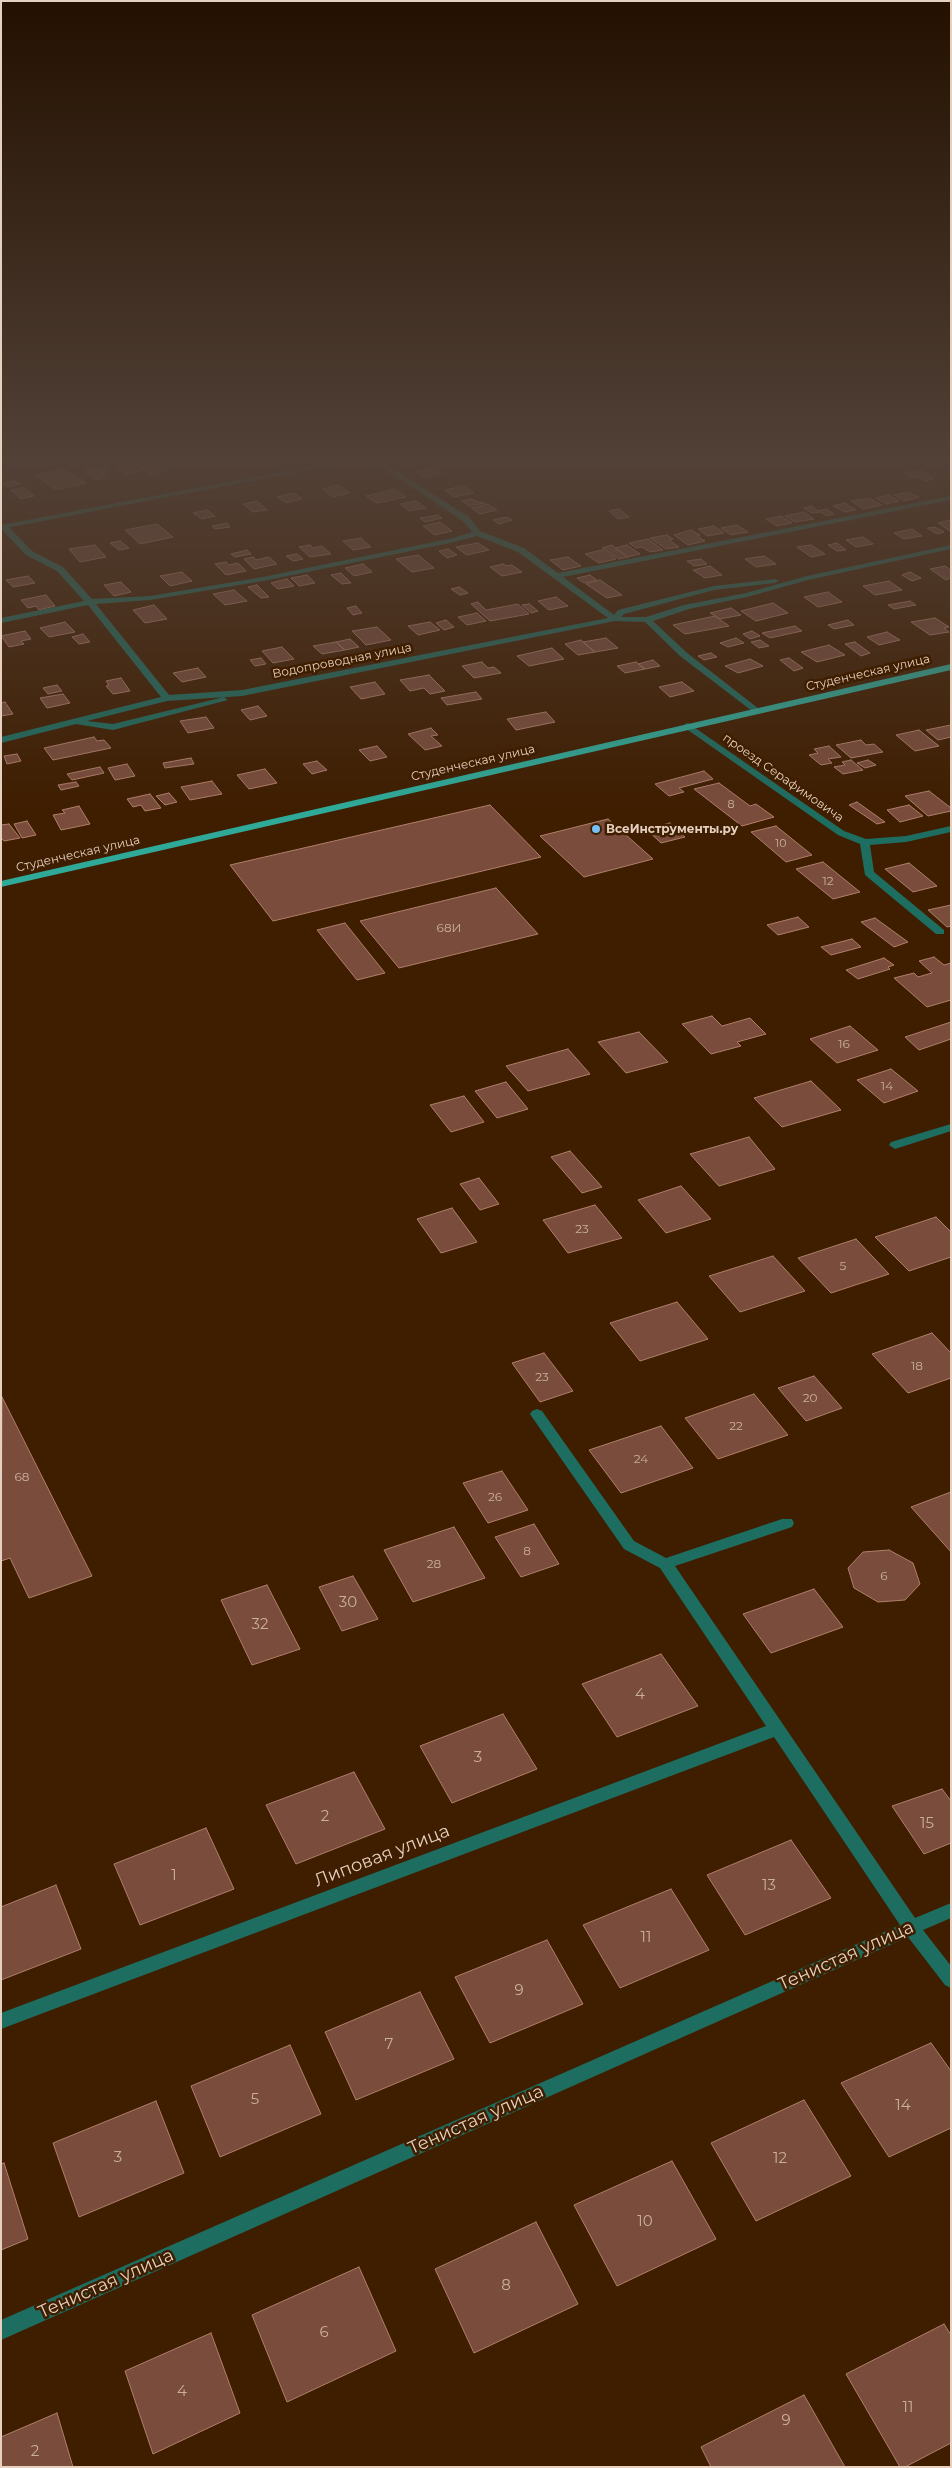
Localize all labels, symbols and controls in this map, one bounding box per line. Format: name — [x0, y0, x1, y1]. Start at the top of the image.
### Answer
street label: Водопроводная улица — [271, 640, 413, 682]
street label: Студенческая улица — [805, 652, 931, 694]
street label: проезд Серафимовича — [720, 731, 846, 825]
street label: Студенческая улица — [410, 742, 536, 784]
house number: 8 — [727, 798, 735, 812]
place label: ВсеИнструменты.ру — [606, 822, 738, 836]
marker: ВсеИнструменты.ру — [590, 823, 602, 835]
street label: Студенческая улица — [15, 833, 141, 875]
house number: 10 — [775, 837, 787, 851]
house number: 12 — [822, 874, 834, 888]
house number: 68И — [437, 921, 461, 935]
house number: 16 — [838, 1037, 850, 1051]
house number: 14 — [881, 1079, 893, 1093]
house number: 23 — [575, 1222, 589, 1236]
house number: 5 — [840, 1259, 846, 1273]
house number: 18 — [911, 1359, 923, 1373]
house number: 23 — [535, 1370, 549, 1384]
house number: 20 — [803, 1391, 817, 1405]
house number: 22 — [729, 1419, 743, 1433]
house number: 24 — [634, 1452, 648, 1466]
house number: 68 — [15, 1470, 29, 1484]
house number: 26 — [488, 1490, 502, 1504]
house number: 8 — [523, 1544, 531, 1558]
house number: 28 — [427, 1557, 441, 1571]
house number: 6 — [880, 1569, 888, 1583]
house number: 30 — [339, 1594, 357, 1612]
house number: 32 — [252, 1616, 268, 1634]
house number: 4 — [635, 1686, 645, 1704]
house number: 3 — [474, 1749, 482, 1767]
house number: 2 — [321, 1808, 329, 1826]
house number: 15 — [920, 1815, 934, 1833]
street label: Липовая улица — [311, 1820, 453, 1892]
house number: 1 — [171, 1867, 177, 1885]
house number: 13 — [762, 1877, 776, 1895]
street label: Тенистая улица — [775, 1916, 917, 1996]
house number: 11 — [641, 1929, 651, 1947]
house number: 9 — [514, 1982, 524, 2000]
house number: 7 — [385, 2036, 393, 2054]
street label: Тенистая улица — [405, 2080, 547, 2160]
house number: 5 — [251, 2091, 259, 2109]
house number: 14 — [895, 2097, 911, 2115]
house number: 3 — [114, 2149, 122, 2167]
house number: 12 — [773, 2150, 787, 2168]
house number: 10 — [637, 2213, 653, 2231]
street label: Тенистая улица — [35, 2244, 177, 2324]
house number: 8 — [501, 2277, 511, 2295]
house number: 6 — [319, 2324, 329, 2342]
house number: 4 — [177, 2383, 187, 2401]
house number: 11 — [903, 2399, 913, 2417]
house number: 9 — [781, 2412, 791, 2430]
house number: 2 — [31, 2443, 39, 2461]

